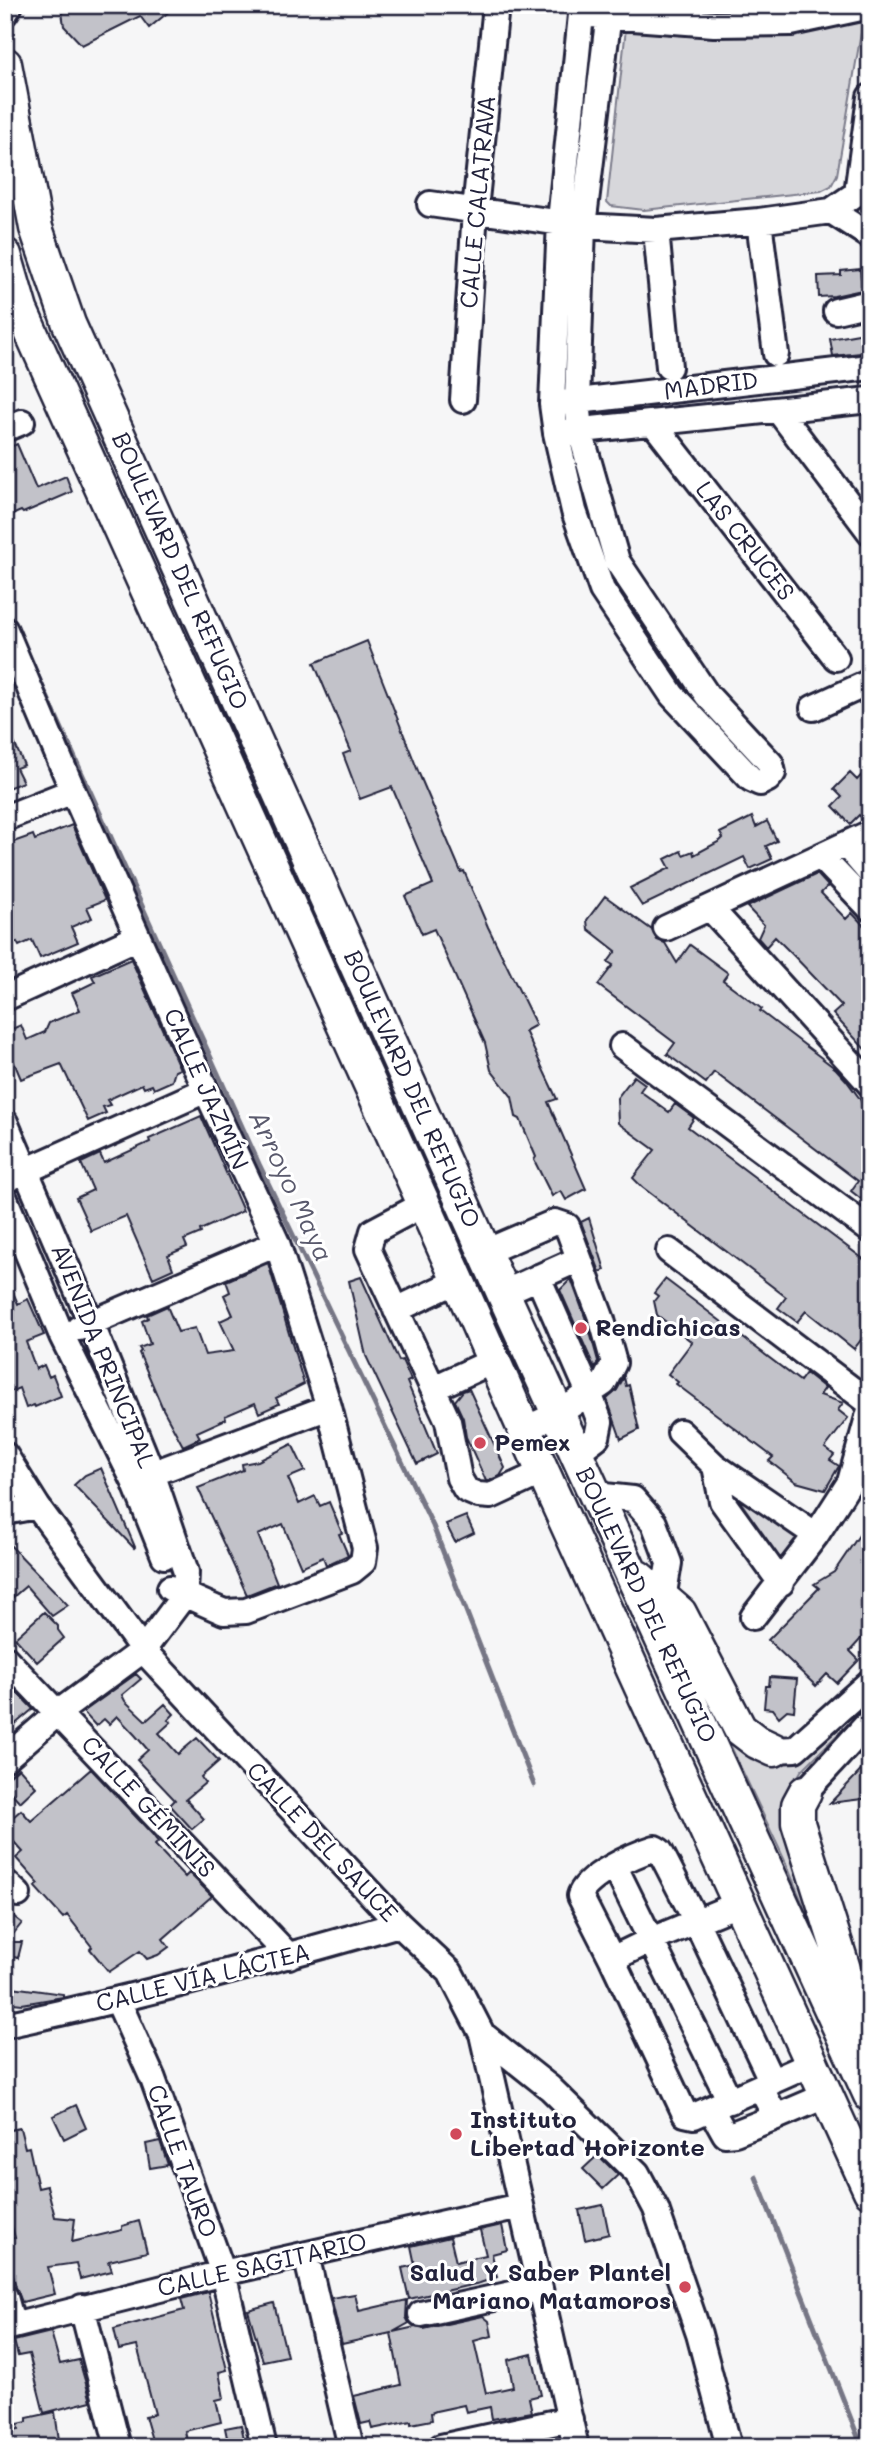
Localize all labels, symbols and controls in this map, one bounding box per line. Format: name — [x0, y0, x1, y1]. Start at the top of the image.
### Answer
street label: CALLE CALATRAVA — [452, 94, 501, 310]
street label: MADRID — [662, 363, 760, 406]
street label: BOULEVARD DEL REFUGIO — [106, 427, 257, 714]
street label: LAS CRUCES — [690, 474, 803, 606]
street label: BOULEVARD DEL REFUGIO — [338, 945, 489, 1232]
street label: CALLE JAZMÍN — [158, 1003, 257, 1174]
water label: Arroyo Maya — [242, 1104, 342, 1267]
street label: AVENIDA PRINCIPAL — [45, 1239, 164, 1472]
place label: Rendichicas — [595, 1311, 741, 1342]
marker: Rendichicas — [573, 1320, 589, 1336]
place label: Pemex — [494, 1426, 571, 1457]
marker: Pemex — [472, 1435, 488, 1451]
street label: BOULEVARD DEL REFUGIO — [570, 1462, 725, 1747]
street label: CALLE GÉMINIS — [75, 1728, 223, 1884]
street label: CALLE DEL SAUCE — [241, 1754, 405, 1928]
street label: CALLE VÍA LÁCTEA — [92, 1935, 313, 2018]
street label: CALLE TAURO — [141, 2080, 225, 2241]
place label: Instituto Libertad Horizonte — [470, 2103, 705, 2162]
marker: Instituto Libertad Horizonte — [448, 2126, 464, 2142]
street label: CALLE SAGITARIO — [154, 2224, 369, 2303]
place label: Salud Y Saber Plantel Mariano Matamoros — [410, 2256, 671, 2315]
marker: Salud Y Saber Plantel Mariano Matamoros — [677, 2279, 693, 2295]

